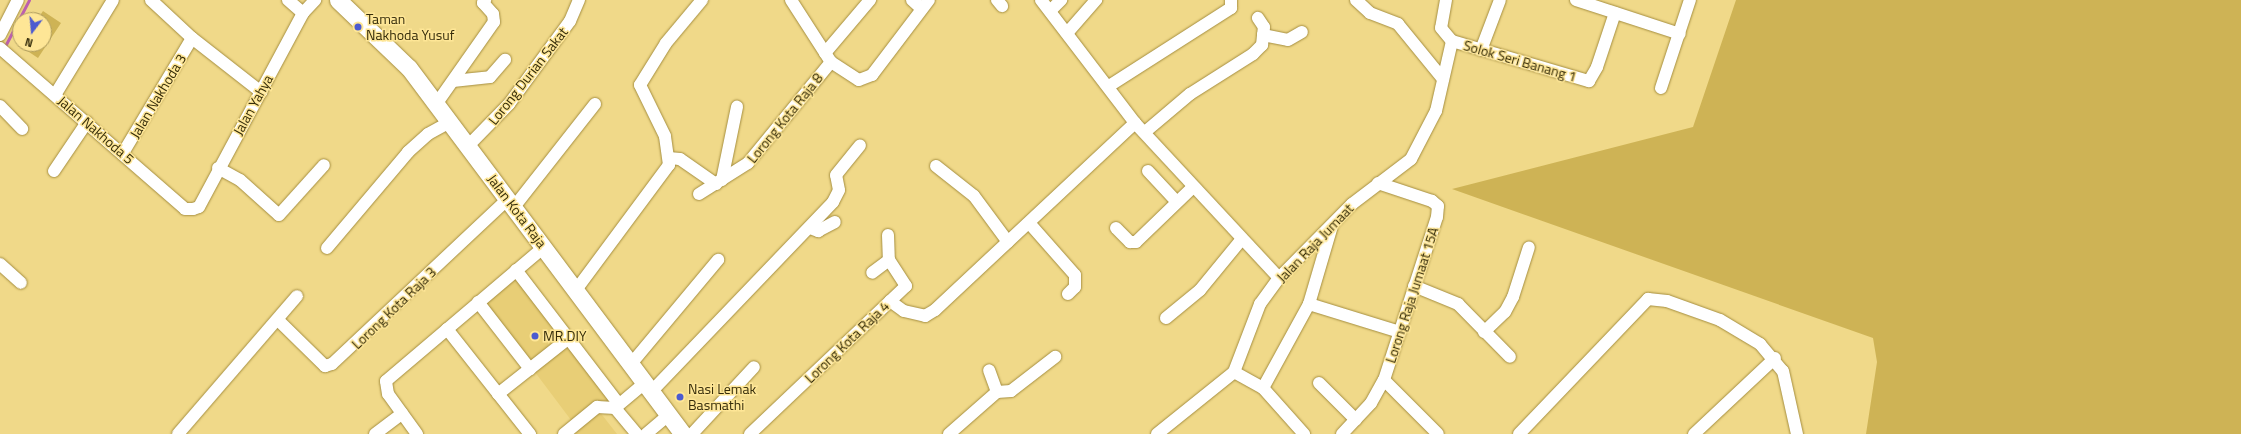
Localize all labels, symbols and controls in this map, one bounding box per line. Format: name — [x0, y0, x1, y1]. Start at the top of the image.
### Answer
place label: Taman Nakhoda Yusuf — [366, 11, 454, 44]
north arrow — [12, 12, 52, 52]
marker: Taman Nakhoda Yusuf — [353, 22, 363, 32]
street label: Lorong Durian Sakat — [485, 24, 571, 128]
text: N — [23, 34, 35, 51]
street label: Solok Seri Banang 1 — [1462, 37, 1578, 85]
street label: Jalan Nakhoda 3 — [126, 51, 190, 141]
street label: Lorong Kota Raja 8 — [744, 70, 826, 166]
street label: Jalan Yahya — [230, 72, 276, 138]
street label: Jalan Nakhoda 5 — [55, 92, 137, 168]
street label: Jalan Kota Raja — [484, 171, 550, 251]
street label: Jalan Raja Jumaat — [1273, 200, 1357, 286]
street label: Lorong Raja Jumaat 15A — [1382, 225, 1442, 365]
street label: Lorong Kota Raja 3 — [348, 264, 440, 352]
street label: Lorong Kota Raja 4 — [801, 298, 893, 386]
place label: MR.DIY — [543, 328, 586, 344]
marker: MR.DIY — [530, 331, 540, 341]
place label: Nasi Lemak Basmathi — [688, 381, 756, 414]
marker: Nasi Lemak Basmathi — [675, 392, 685, 402]

